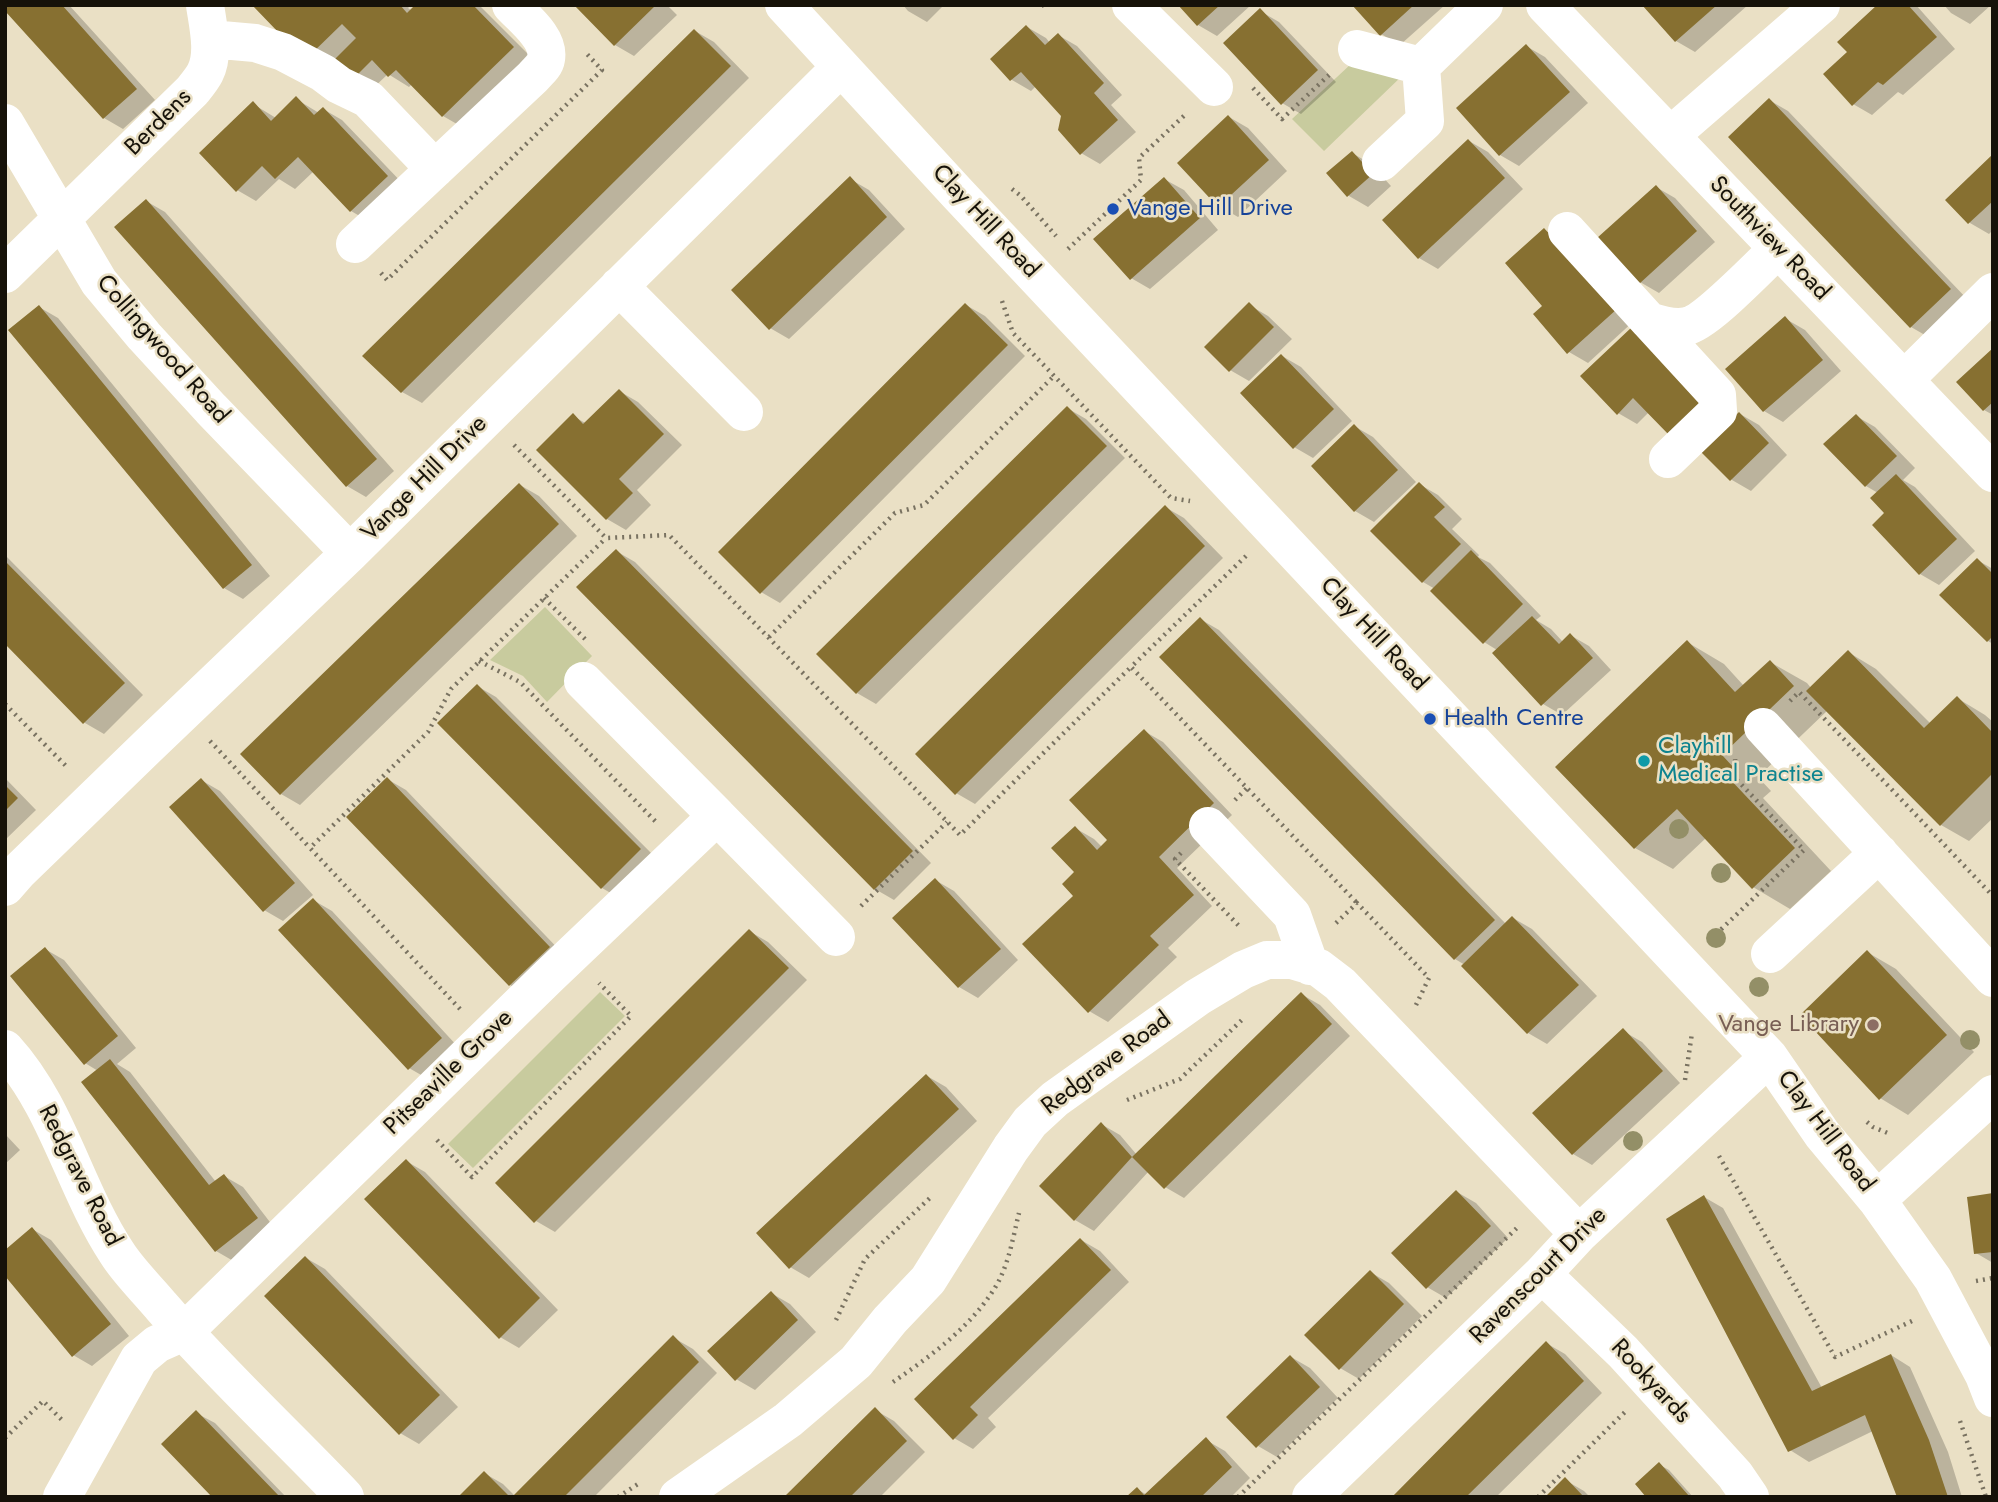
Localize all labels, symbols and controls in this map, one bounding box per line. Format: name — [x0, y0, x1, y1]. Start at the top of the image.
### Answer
street label: Berdens — [120, 84, 198, 162]
street label: Clay Hill Road — [925, 159, 1045, 285]
street label: Southview Road — [1703, 171, 1835, 307]
place label: Vange Hill Drive — [1127, 195, 1293, 223]
marker: Vange Hill Drive — [1105, 201, 1121, 217]
street label: Collingwood Road — [89, 270, 235, 430]
street label: Vange Hill Drive — [356, 410, 494, 548]
street label: Clay Hill Road — [1313, 572, 1433, 698]
place label: Health Centre — [1444, 705, 1584, 733]
marker: Health Centre — [1422, 711, 1438, 727]
place label: Clayhill Medical Practise — [1658, 733, 1823, 789]
marker: Clayhill Medical Practise — [1636, 753, 1652, 769]
street label: Pitseaville Grove — [379, 1004, 519, 1142]
street label: Redgrave Road — [1037, 1006, 1177, 1122]
place label: Vange Library — [1718, 1011, 1859, 1039]
marker: Vange Library — [1865, 1017, 1881, 1033]
street label: Clay Hill Road — [1770, 1066, 1880, 1198]
street label: Redgrave Road — [31, 1101, 127, 1251]
street label: Ravenscourt Drive — [1465, 1202, 1613, 1350]
street label: Rookyards — [1604, 1334, 1696, 1430]

